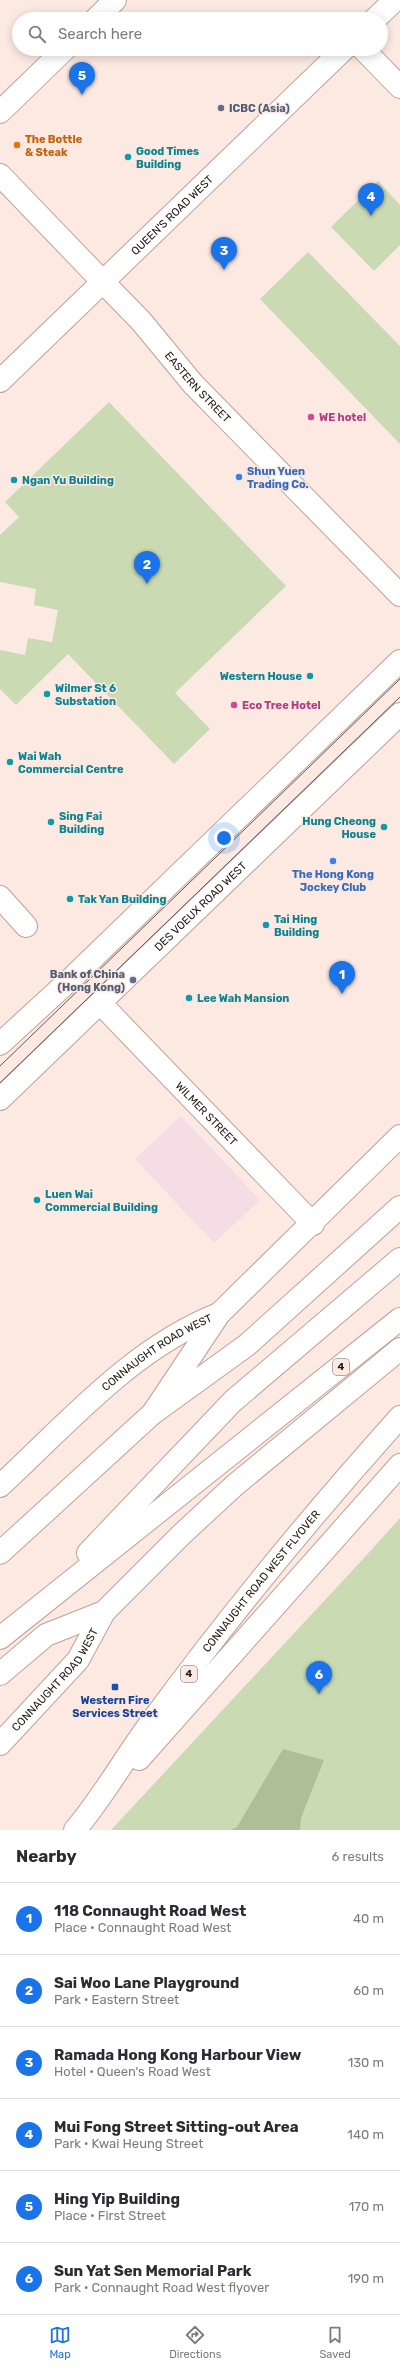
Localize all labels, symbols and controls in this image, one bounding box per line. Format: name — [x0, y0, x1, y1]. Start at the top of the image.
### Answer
search box — [12, 12, 388, 56]
icon: search — [26, 23, 48, 45]
text: Search here — [58, 25, 142, 43]
pin: 5 — [69, 62, 95, 95]
place label: ICBC (Asia) — [229, 102, 290, 115]
marker: ICBC (Asia) — [216, 103, 226, 113]
place label: The Bottle & Steak — [25, 133, 83, 159]
marker: The Bottle & Steak — [12, 140, 22, 150]
place label: Good Times Building — [136, 145, 199, 171]
marker: Good Times Building — [123, 152, 133, 162]
street label: QUEEN'S ROAD WEST — [128, 172, 216, 257]
pin: 4 — [358, 183, 384, 216]
pin: 3 — [211, 237, 237, 270]
street label: EASTERN STREET — [162, 349, 234, 426]
place label: WE hotel — [319, 411, 366, 424]
marker: WE hotel — [306, 412, 316, 422]
place label: Shun Yuen Trading Co. — [247, 465, 309, 491]
marker: Shun Yuen Trading Co. — [234, 472, 244, 482]
place label: Ngan Yu Building — [22, 474, 114, 487]
marker: Ngan Yu Building — [9, 475, 19, 485]
pin: 2 — [134, 551, 160, 584]
place label: Western House — [220, 670, 302, 683]
marker: Western House — [305, 671, 315, 681]
place label: Wilmer St 6 Substation — [55, 682, 116, 708]
marker: Wilmer St 6 Substation — [42, 689, 52, 699]
place label: Eco Tree Hotel — [242, 699, 321, 712]
marker: Eco Tree Hotel — [229, 700, 239, 710]
place label: Wai Wah Commercial Centre — [18, 750, 124, 776]
marker: Wai Wah Commercial Centre — [5, 757, 15, 767]
place label: Sing Fai Building — [59, 810, 104, 836]
place label: Hung Cheong House — [302, 815, 376, 841]
marker: Sing Fai Building — [46, 817, 56, 827]
marker: Hung Cheong House — [379, 822, 389, 832]
your location — [214, 828, 234, 848]
marker: The Hong Kong Jockey Club — [328, 856, 338, 866]
street label: DES VOEUX ROAD WEST — [152, 859, 249, 953]
place label: The Hong Kong Jockey Club — [292, 868, 374, 894]
place label: Tak Yan Building — [78, 893, 166, 906]
marker: Tak Yan Building — [65, 894, 75, 904]
place label: Tai Hing Building — [274, 913, 319, 939]
marker: Tai Hing Building — [261, 920, 271, 930]
pin: 1 — [329, 961, 355, 994]
place label: Bank of China (Hong Kong) — [50, 968, 125, 994]
marker: Bank of China (Hong Kong) — [128, 975, 138, 985]
place label: Lee Wah Mansion — [197, 992, 289, 1005]
marker: Lee Wah Mansion — [184, 993, 194, 1003]
street label: WILMER STREET — [173, 1079, 241, 1148]
place label: Luen Wai Commercial Building — [45, 1188, 158, 1214]
marker: Luen Wai Commercial Building — [32, 1195, 42, 1205]
street label: CONNAUGHT ROAD WEST — [99, 1311, 214, 1393]
road number: 4 — [333, 1359, 349, 1375]
street label: CONNAUGHT ROAD WEST FLYOVER — [200, 1507, 322, 1655]
street label: CONNAUGHT ROAD WEST — [9, 1625, 101, 1734]
pin: 6 — [306, 1661, 332, 1694]
road number: 4 — [181, 1666, 197, 1682]
marker: Western Fire Services Street — [110, 1682, 120, 1692]
place label: Western Fire Services Street — [72, 1694, 158, 1720]
text: Nearby — [16, 1846, 77, 1866]
text: 6 results — [332, 1849, 384, 1864]
text: 118 Connaught Road West — [54, 1902, 246, 1920]
text: 1 — [26, 1911, 32, 1926]
text: 40 m — [353, 1911, 384, 1926]
text: Place · Connaught Road West — [54, 1920, 231, 1935]
text: Sai Woo Lane Playground — [54, 1974, 239, 1992]
text: 2 — [25, 1983, 33, 1998]
text: 60 m — [353, 1983, 384, 1998]
text: Park · Eastern Street — [54, 1992, 179, 2007]
text: Ramada Hong Kong Harbour View — [54, 2046, 301, 2064]
text: 3 — [25, 2055, 33, 2070]
text: 130 m — [348, 2055, 384, 2070]
text: Hotel · Queen's Road West — [54, 2064, 211, 2079]
text: Mui Fong Street Sitting-out Area — [54, 2118, 299, 2136]
text: 4 — [25, 2127, 33, 2142]
text: 140 m — [347, 2127, 384, 2142]
text: Park · Kwai Heung Street — [54, 2136, 203, 2151]
text: Hing Yip Building — [54, 2190, 180, 2208]
text: 5 — [25, 2199, 33, 2214]
text: 170 m — [349, 2199, 384, 2214]
text: Place · First Street — [54, 2208, 166, 2223]
text: Sun Yat Sen Memorial Park — [54, 2262, 251, 2280]
text: 6 — [25, 2271, 33, 2286]
text: 190 m — [348, 2271, 384, 2286]
text: Park · Connaught Road West flyover — [54, 2280, 269, 2295]
tab: Map — [49, 2324, 71, 2361]
tab: Directions — [169, 2324, 221, 2361]
tab: Saved — [320, 2324, 351, 2361]

